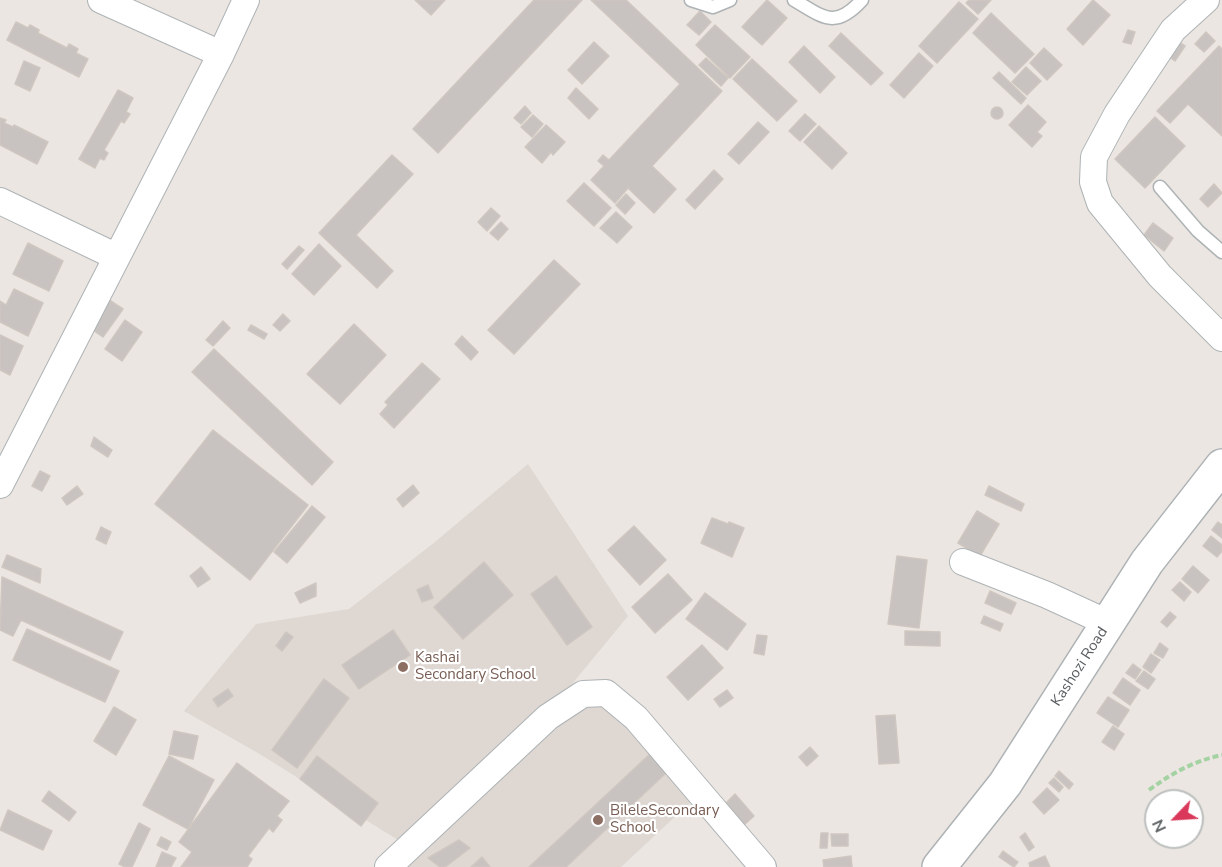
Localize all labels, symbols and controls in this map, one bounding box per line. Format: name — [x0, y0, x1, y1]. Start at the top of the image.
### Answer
street label: Kashozi Road — [1048, 624, 1112, 710]
place label: Kashai Secondary School — [415, 649, 536, 684]
marker: Kashai Secondary School — [396, 660, 410, 674]
north arrow — [1144, 789, 1204, 849]
place label: BileleSecondary School — [610, 802, 719, 837]
marker: BileleSecondary School — [591, 813, 605, 827]
text: N — [1147, 816, 1172, 836]

